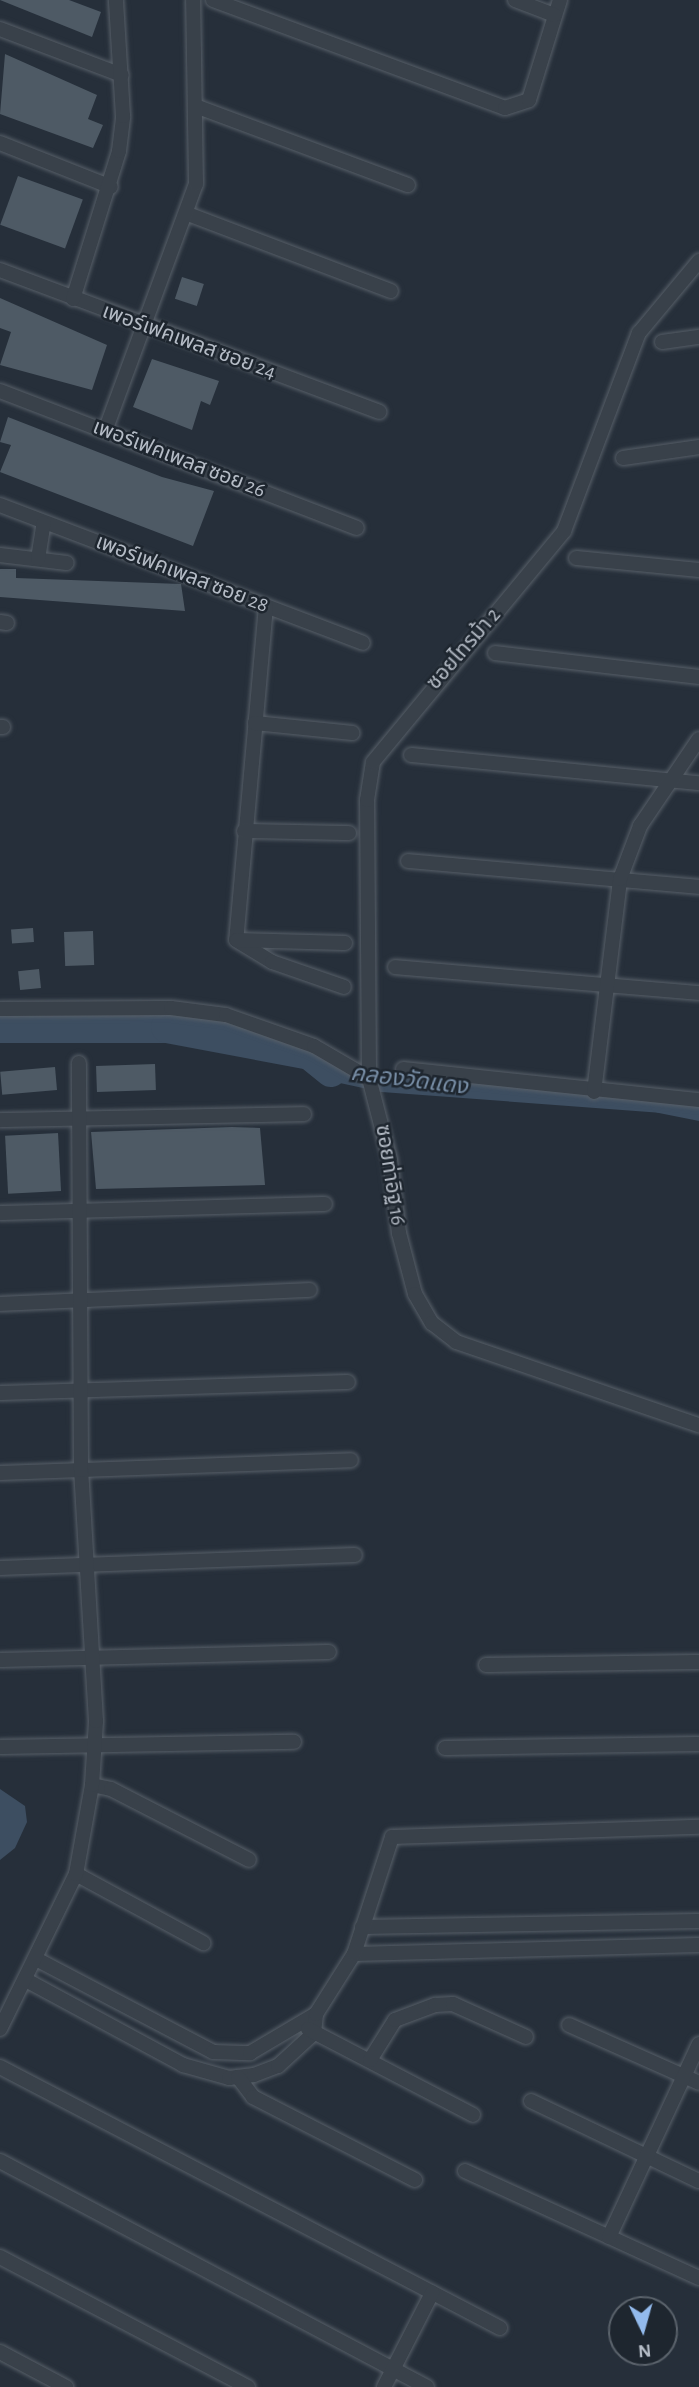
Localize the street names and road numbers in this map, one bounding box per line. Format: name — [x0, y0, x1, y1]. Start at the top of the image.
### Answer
street label: เพอร์เฟคเพลส ซอย 24 — [99, 299, 279, 385]
street label: เพอร์เฟคเพลส ซอย 26 — [89, 415, 269, 503]
street label: เพอร์เฟคเพลส ซอย 28 — [92, 529, 272, 619]
street label: ซอยไทรม้า 2 — [422, 603, 506, 695]
street label: ซอยท่าอิฐ 16 — [370, 1123, 410, 1227]

